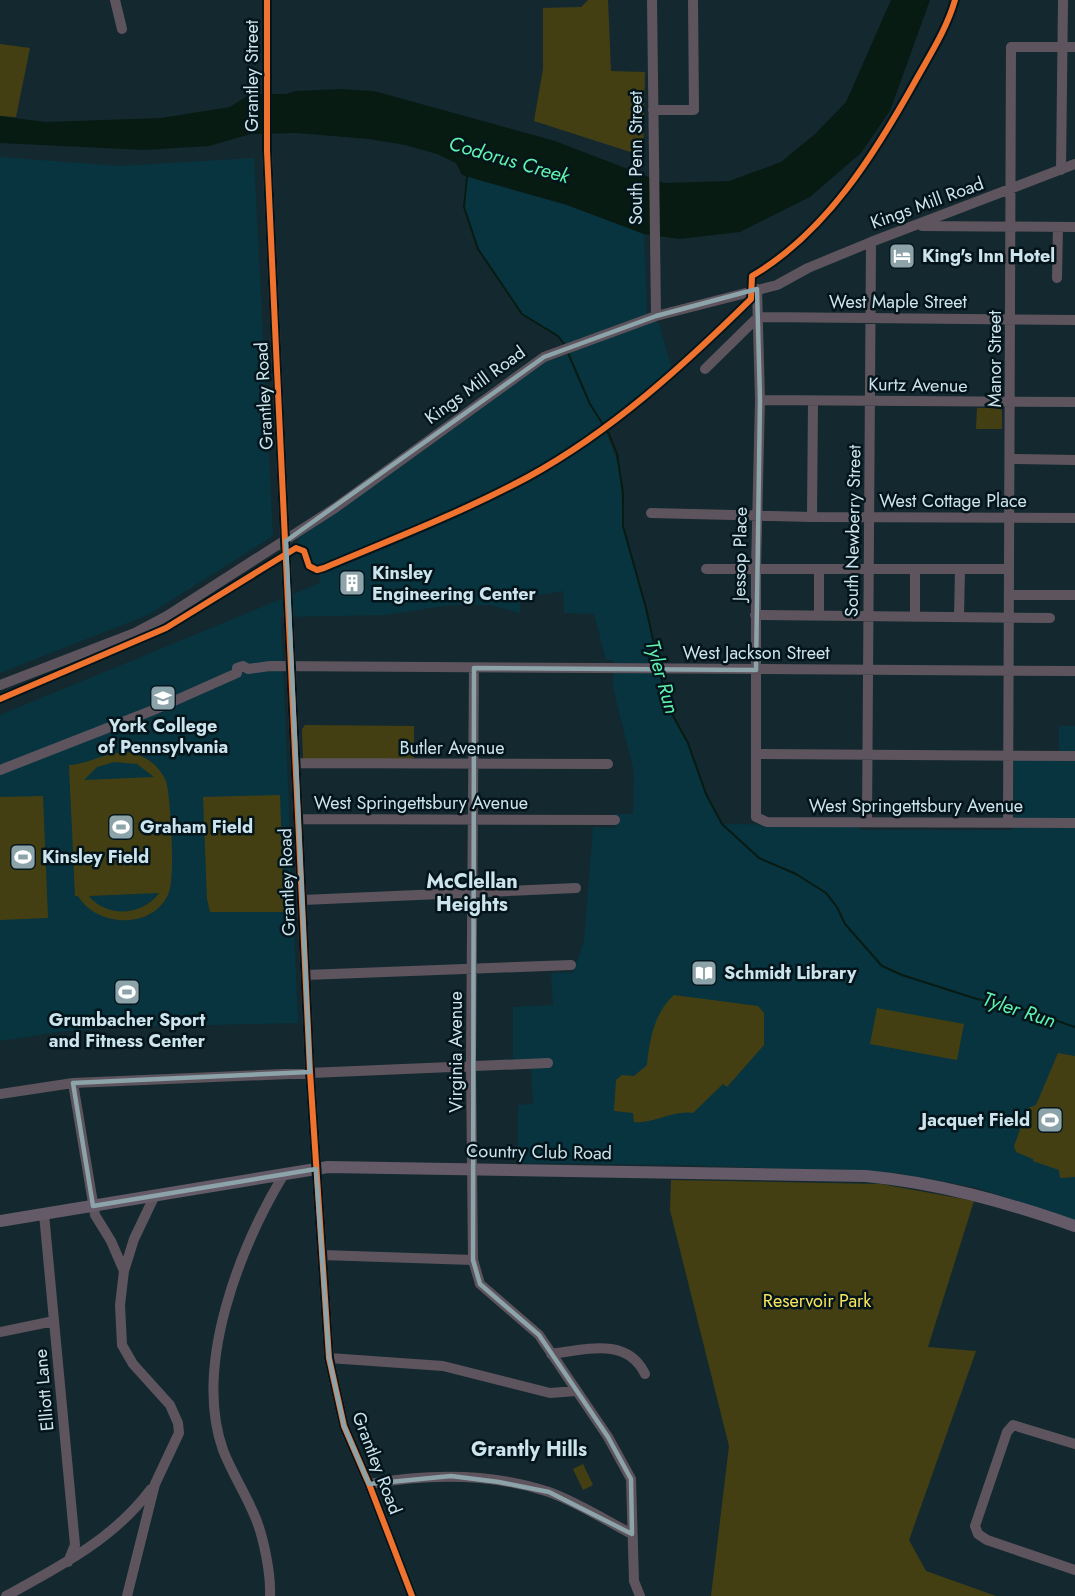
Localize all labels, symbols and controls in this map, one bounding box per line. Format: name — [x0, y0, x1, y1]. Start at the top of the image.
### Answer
street label: Grantley Street — [239, 19, 265, 132]
street label: South Penn Street — [623, 90, 649, 225]
water label: Codorus Creek — [445, 129, 574, 191]
street label: Kings Mill Road — [867, 170, 987, 236]
hotel icon: King's Inn Hotel — [887, 241, 917, 271]
place label: King's Inn Hotel — [922, 243, 1055, 269]
street label: West Maple Street — [829, 289, 968, 315]
street label: Manor Street — [982, 310, 1008, 408]
street label: Kings Mill Road — [419, 340, 531, 430]
street label: Grantley Road — [248, 341, 280, 451]
street label: Kurtz Avenue — [868, 371, 968, 399]
street label: South Newberry Street — [838, 444, 868, 617]
street label: West Cottage Place — [879, 488, 1027, 514]
street label: Jessop Place — [726, 507, 754, 603]
place label: Kinsley Engineering Center — [372, 560, 537, 607]
building icon: Kinsley Engineering Center — [337, 568, 367, 598]
water label: Tyler Run — [638, 637, 686, 717]
street label: West Jackson Street — [682, 640, 830, 666]
school or university icon: York College of Pennsylvania — [148, 683, 178, 713]
place label: York College of Pennsylvania — [98, 713, 228, 760]
street label: Butler Avenue — [400, 735, 504, 761]
street label: West Springettsbury Avenue — [314, 790, 528, 816]
street label: West Springettsbury Avenue — [809, 793, 1023, 819]
sports icon: Graham Field — [106, 812, 136, 842]
place label: Graham Field — [140, 814, 253, 840]
street label: Grantley Road — [272, 828, 302, 936]
sports icon: Kinsley Field — [8, 842, 38, 872]
place label: Kinsley Field — [42, 844, 149, 870]
district label: McClellan Heights — [426, 867, 518, 919]
library icon: Schmidt Library — [689, 958, 719, 988]
place label: Schmidt Library — [724, 960, 857, 986]
sports icon: Grumbacher Sport and Fitness Center — [112, 977, 142, 1007]
water label: Tyler Run — [979, 985, 1059, 1035]
street label: Virginia Avenue — [443, 991, 469, 1113]
place label: Grumbacher Sport and Fitness Center — [49, 1007, 206, 1054]
sports icon: Jacquet Field — [1035, 1105, 1065, 1135]
place label: Jacquet Field — [918, 1107, 1030, 1133]
street label: Country Club Road — [466, 1138, 612, 1166]
park label: Reservoir Park — [763, 1288, 871, 1314]
street label: Elliott Lane — [27, 1348, 61, 1432]
street label: Grantley Road — [346, 1408, 408, 1518]
district label: Grantly Hills — [471, 1435, 587, 1464]

